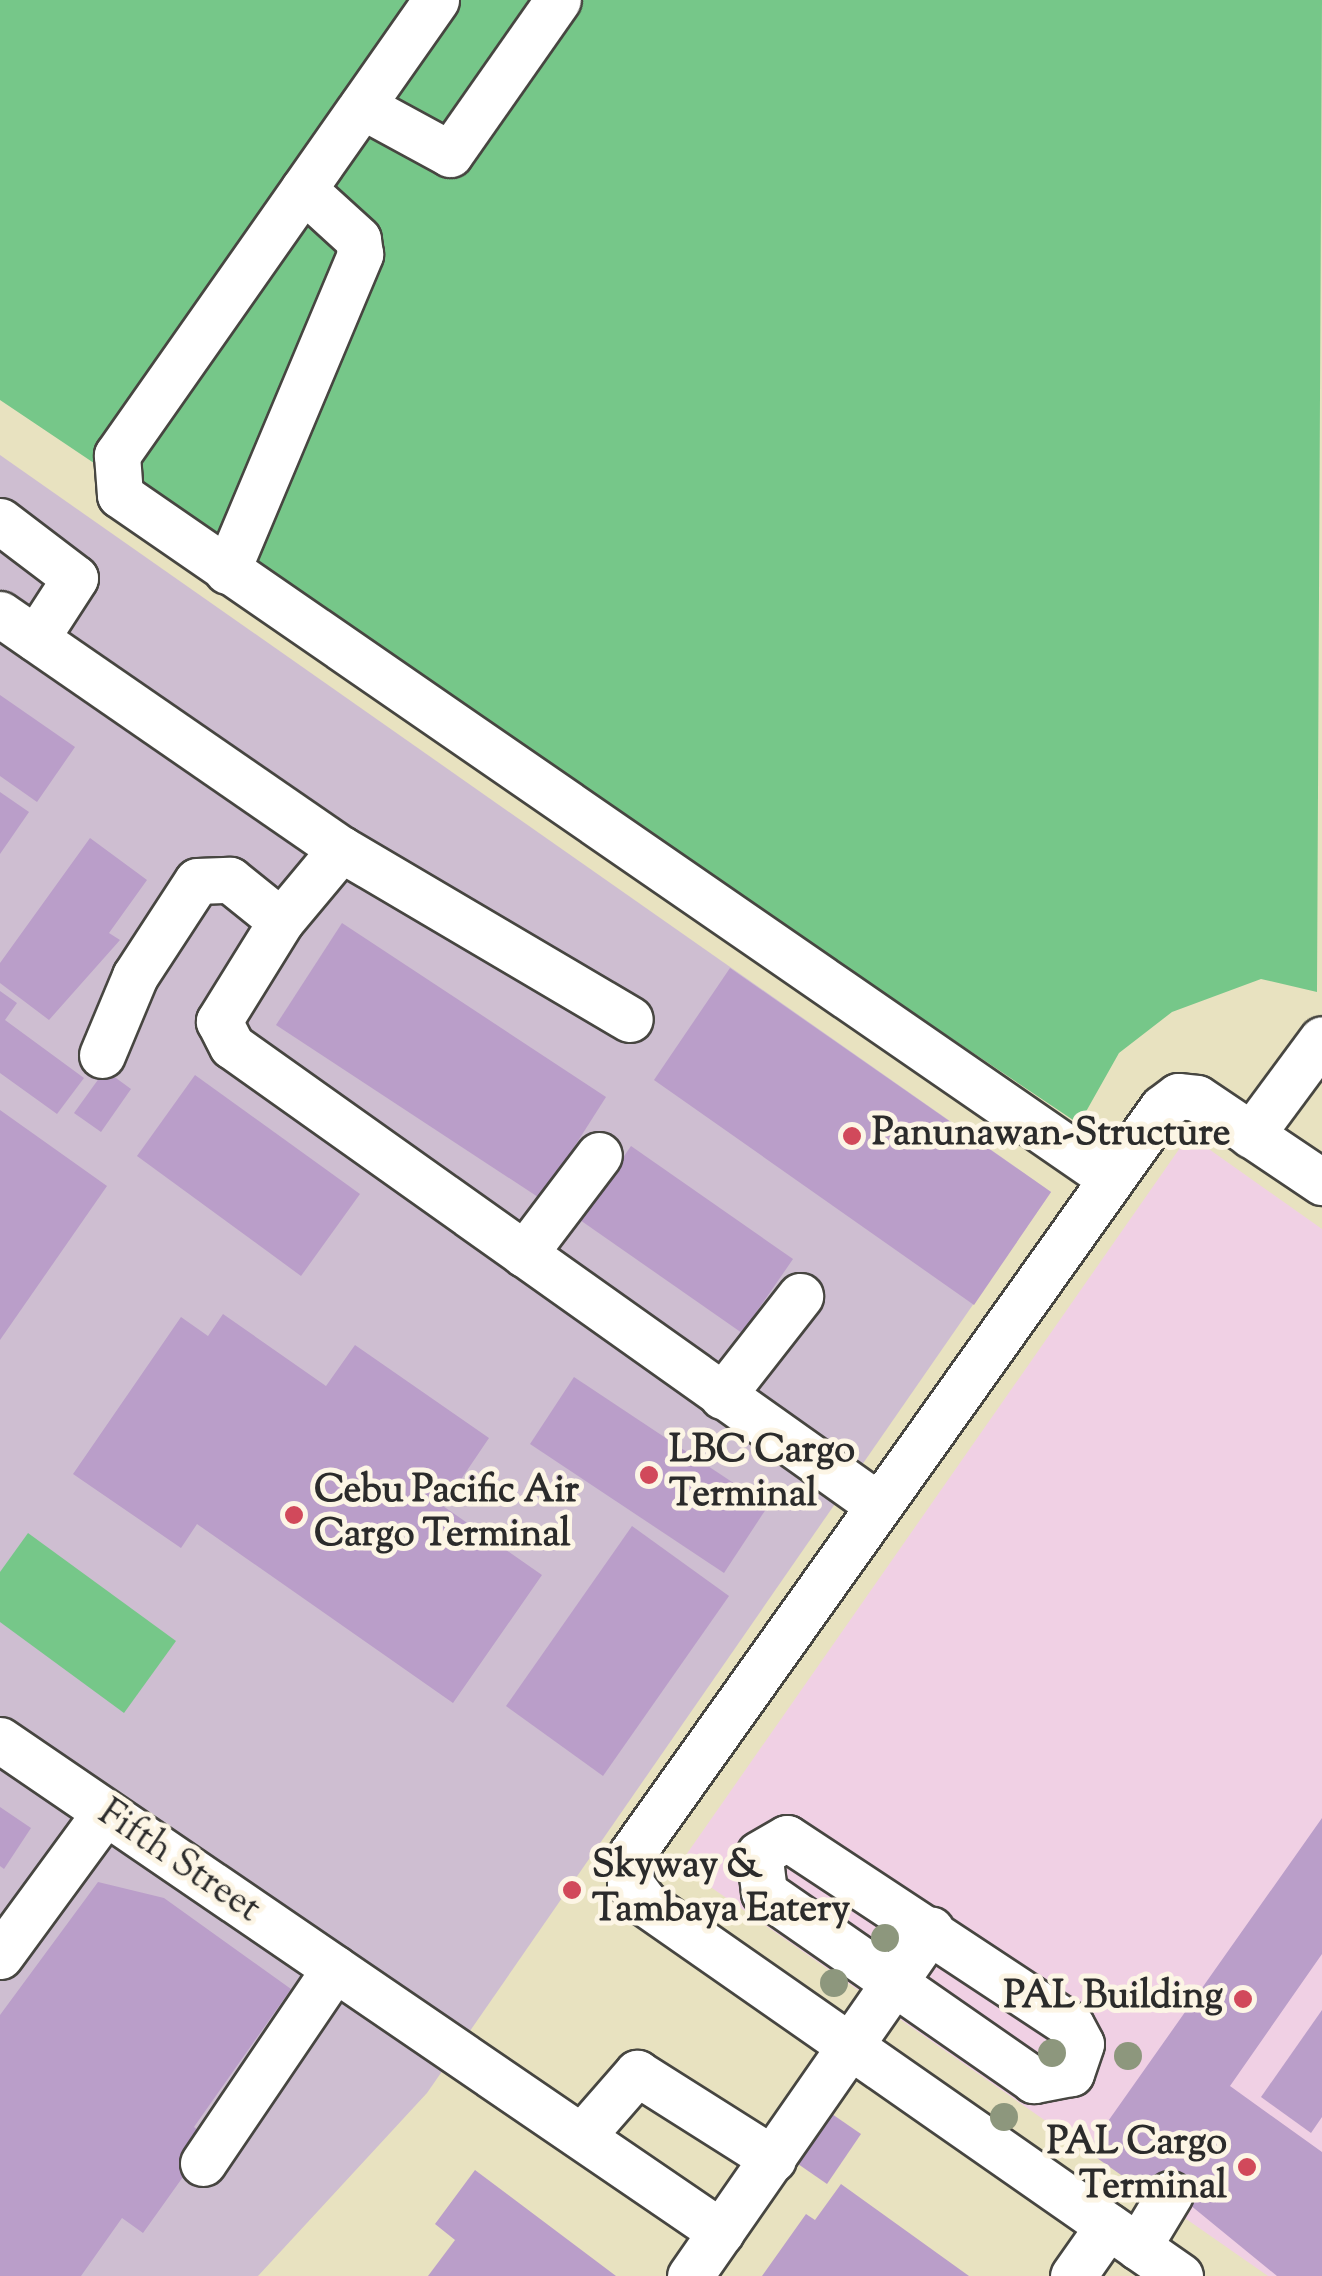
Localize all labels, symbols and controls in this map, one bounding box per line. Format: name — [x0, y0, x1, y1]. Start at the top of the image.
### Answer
place label: Panunawan-Structure — [872, 1113, 1230, 1159]
marker: Panunawan-Structure — [841, 1125, 863, 1147]
place label: LBC Cargo Terminal — [669, 1430, 855, 1520]
marker: LBC Cargo Terminal — [638, 1464, 660, 1486]
place label: Cebu Pacific Air Cargo Terminal — [314, 1470, 579, 1560]
marker: Cebu Pacific Air Cargo Terminal — [283, 1504, 305, 1526]
street label: Fifth Street — [88, 1792, 268, 1934]
place label: Skyway & Tambaya Eatery — [592, 1845, 850, 1935]
marker: Skyway & Tambaya Eatery — [561, 1879, 583, 1901]
place label: PAL Building — [1003, 1976, 1223, 2022]
marker: PAL Building — [1232, 1988, 1254, 2010]
place label: PAL Cargo Terminal — [1047, 2122, 1227, 2212]
marker: PAL Cargo Terminal — [1236, 2156, 1258, 2178]

